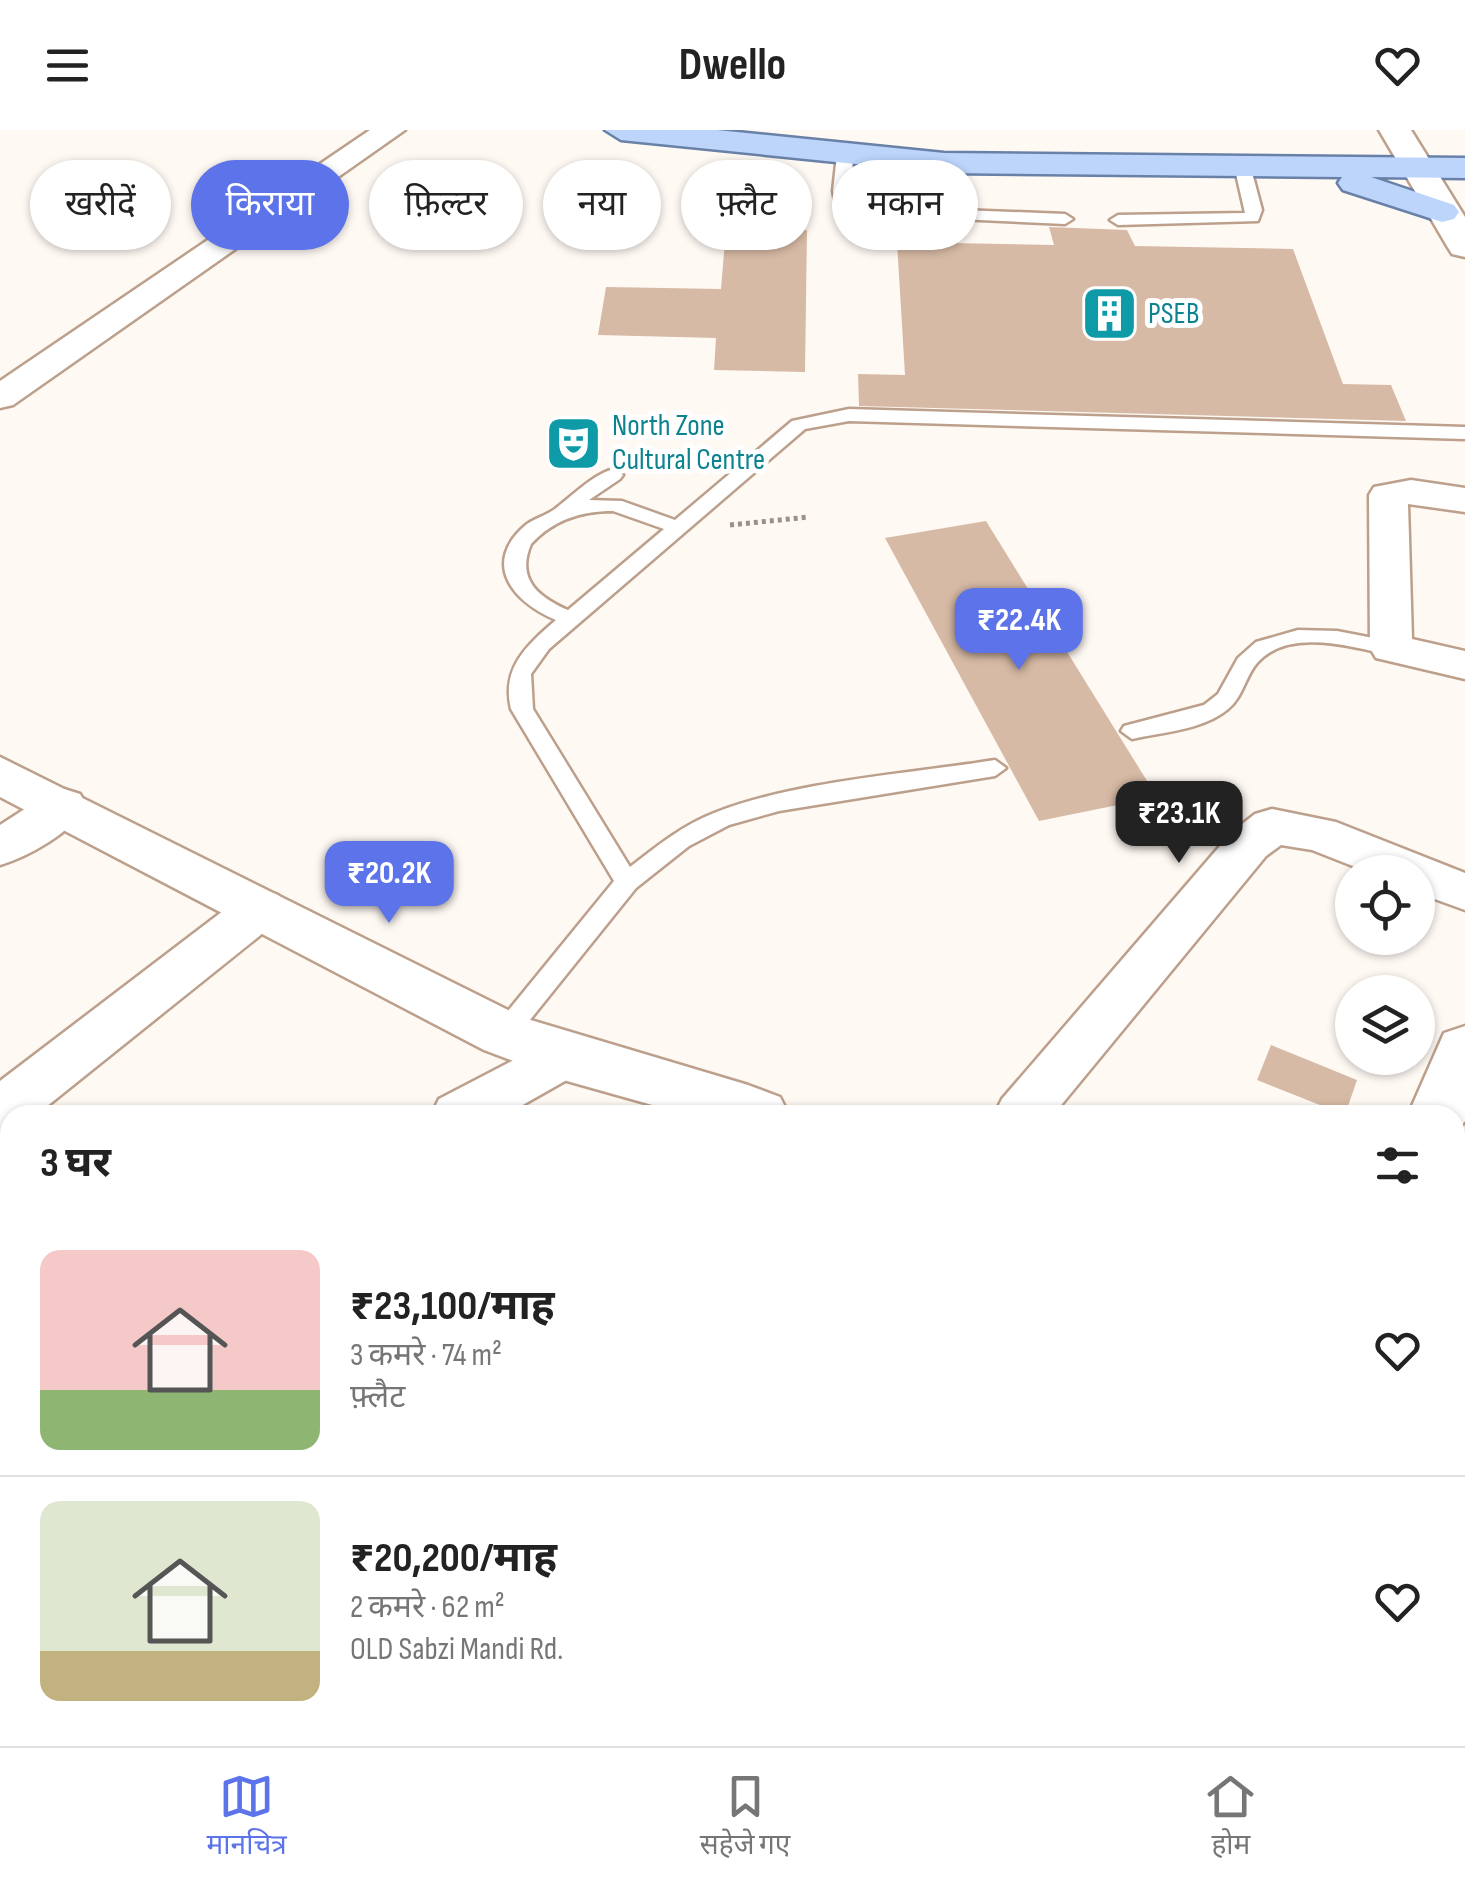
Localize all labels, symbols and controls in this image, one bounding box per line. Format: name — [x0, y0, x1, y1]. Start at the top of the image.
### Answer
icon: menu — [40, 38, 95, 93]
text: Dwello — [679, 38, 786, 93]
icon: heart — [1370, 38, 1425, 93]
chip: खरीदें — [30, 160, 171, 250]
chip: किराया — [191, 160, 349, 250]
chip: फ़िल्टर — [369, 160, 523, 250]
chip: नया — [543, 160, 661, 250]
chip: फ़्लैट — [681, 160, 812, 250]
chip: मकान — [832, 160, 978, 250]
building icon: PSEB — [1079, 284, 1139, 344]
place label: PSEB — [1148, 296, 1199, 332]
place label: North Zone Cultural Centre — [612, 408, 765, 478]
theatre icon: North Zone Cultural Centre — [543, 413, 603, 473]
pin: ₹22.4K — [938, 588, 1100, 673]
text: ₹22.4K — [977, 601, 1061, 640]
pin: ₹23.1K — [1098, 781, 1260, 866]
text: ₹23.1K — [1138, 794, 1220, 833]
pin: ₹20.2K — [308, 841, 470, 926]
text: ₹20.2K — [347, 854, 431, 893]
map controls — [1335, 855, 1435, 1075]
button: locate — [1335, 855, 1435, 955]
button: layers — [1335, 975, 1435, 1075]
text: 3 घर — [40, 1138, 111, 1189]
icon: filters — [1370, 1138, 1425, 1193]
text: ₹23,100/माह — [350, 1281, 555, 1332]
icon: home — [120, 1290, 240, 1410]
icon: heart — [1370, 1323, 1425, 1378]
text: 3 कमरे · 74 m² — [350, 1336, 502, 1375]
text: फ़्लैट — [350, 1378, 405, 1417]
text: ₹20,200/माह — [350, 1533, 557, 1584]
icon: home — [120, 1541, 240, 1661]
icon: heart — [1370, 1574, 1425, 1629]
text: 2 कमरे · 62 m² — [350, 1588, 505, 1627]
text: OLD Sabzi Mandi Rd. — [350, 1630, 563, 1669]
tab: मानचित्र — [207, 1769, 287, 1865]
tab: सहेजे गए — [700, 1769, 790, 1865]
tab: होम — [1203, 1769, 1258, 1865]

